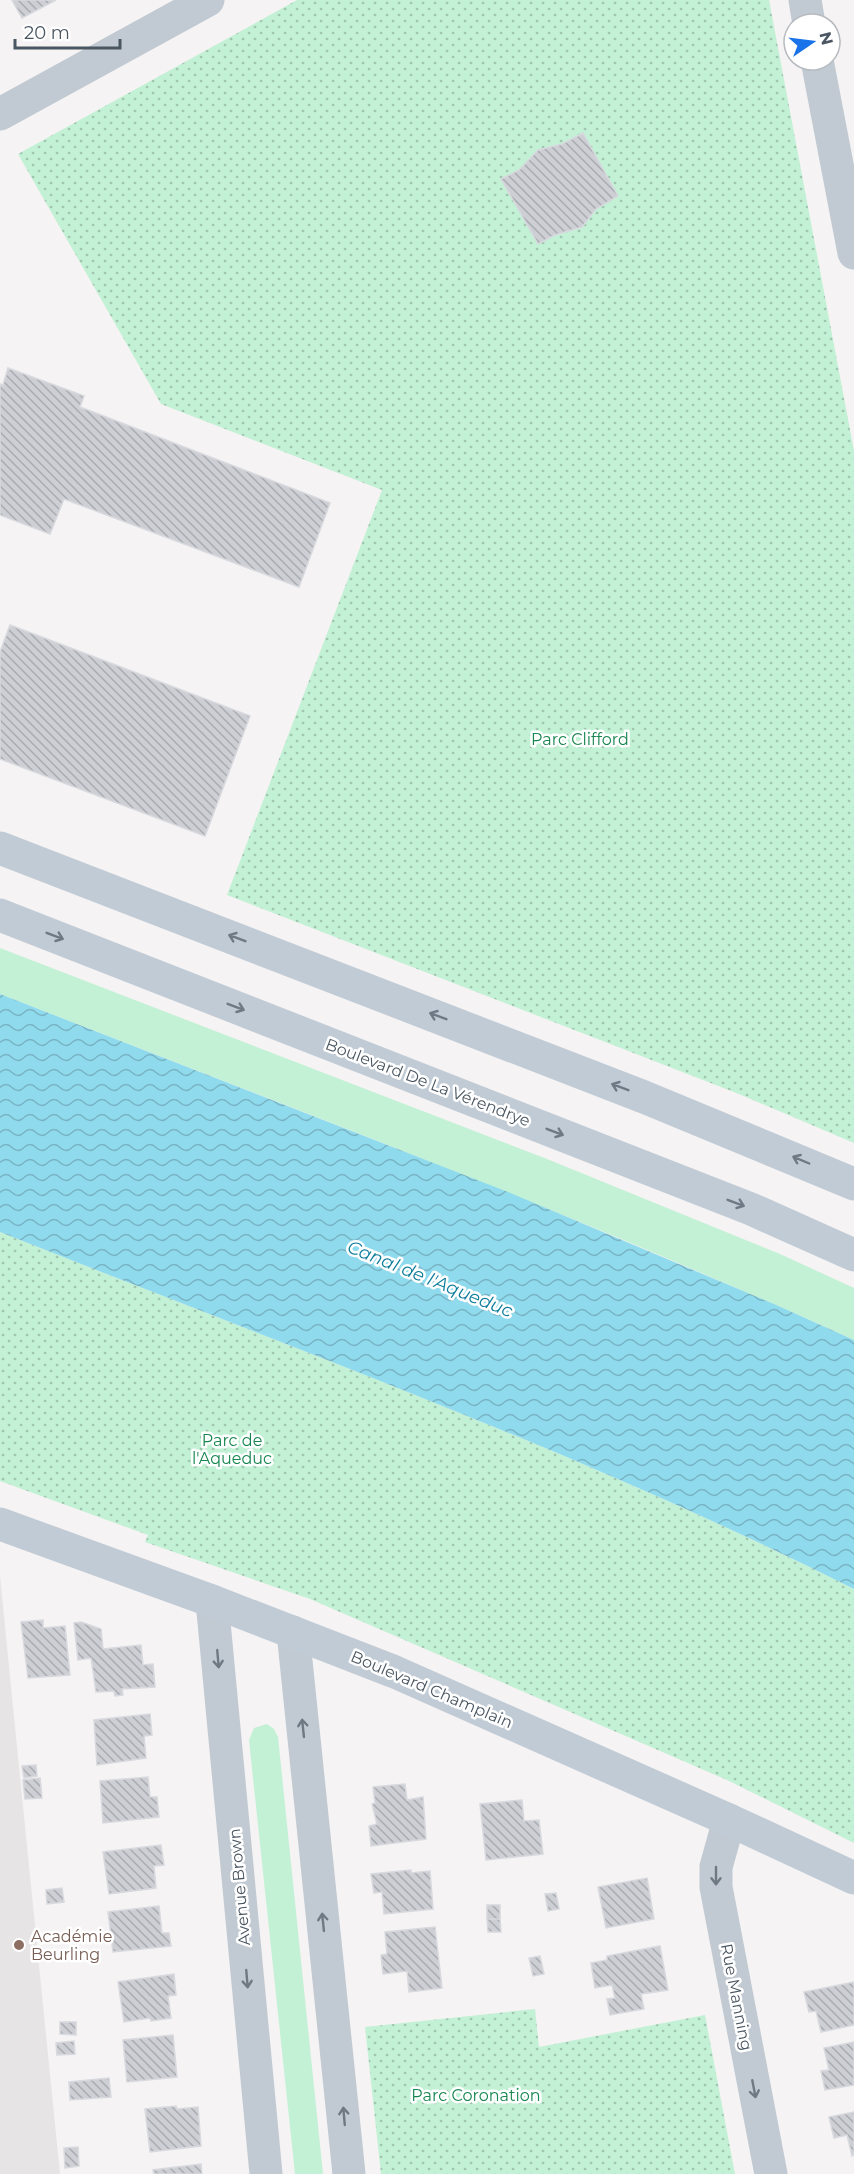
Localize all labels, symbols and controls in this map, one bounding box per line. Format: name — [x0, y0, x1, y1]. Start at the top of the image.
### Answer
scale bar — [15, 12, 120, 50]
north arrow — [782, 12, 842, 72]
text: 20 m — [24, 22, 70, 44]
text: N — [815, 30, 837, 47]
park label: Parc Clifford — [531, 730, 629, 749]
one-way arrow — [45, 932, 63, 943]
one-way arrow — [228, 932, 246, 943]
one-way arrow — [227, 1002, 245, 1013]
one-way arrow — [429, 1010, 448, 1021]
street label: Boulevard De La Vérendrye — [323, 1035, 533, 1130]
one-way arrow — [611, 1081, 629, 1092]
one-way arrow — [545, 1127, 564, 1138]
one-way arrow — [792, 1154, 810, 1165]
one-way arrow — [727, 1198, 745, 1209]
water label: Canal de l'Aqueduc — [344, 1236, 516, 1322]
park label: Parc de l'Aqueduc — [192, 1431, 272, 1468]
street label: Boulevard Champlain — [348, 1647, 516, 1732]
one-way arrow — [213, 1649, 224, 1669]
one-way arrow — [297, 1718, 308, 1738]
street label: Avenue Brown — [225, 1828, 254, 1946]
one-way arrow — [710, 1866, 722, 1886]
one-way arrow — [317, 1912, 328, 1932]
place label: Académie Beurling — [31, 1927, 112, 1964]
marker: Académie Beurling — [12, 1938, 26, 1952]
street label: Rue Manning — [717, 1942, 756, 2052]
one-way arrow — [242, 1968, 253, 1988]
one-way arrow — [749, 2078, 760, 2098]
park label: Parc Coronation — [411, 2086, 541, 2105]
one-way arrow — [338, 2106, 349, 2126]

